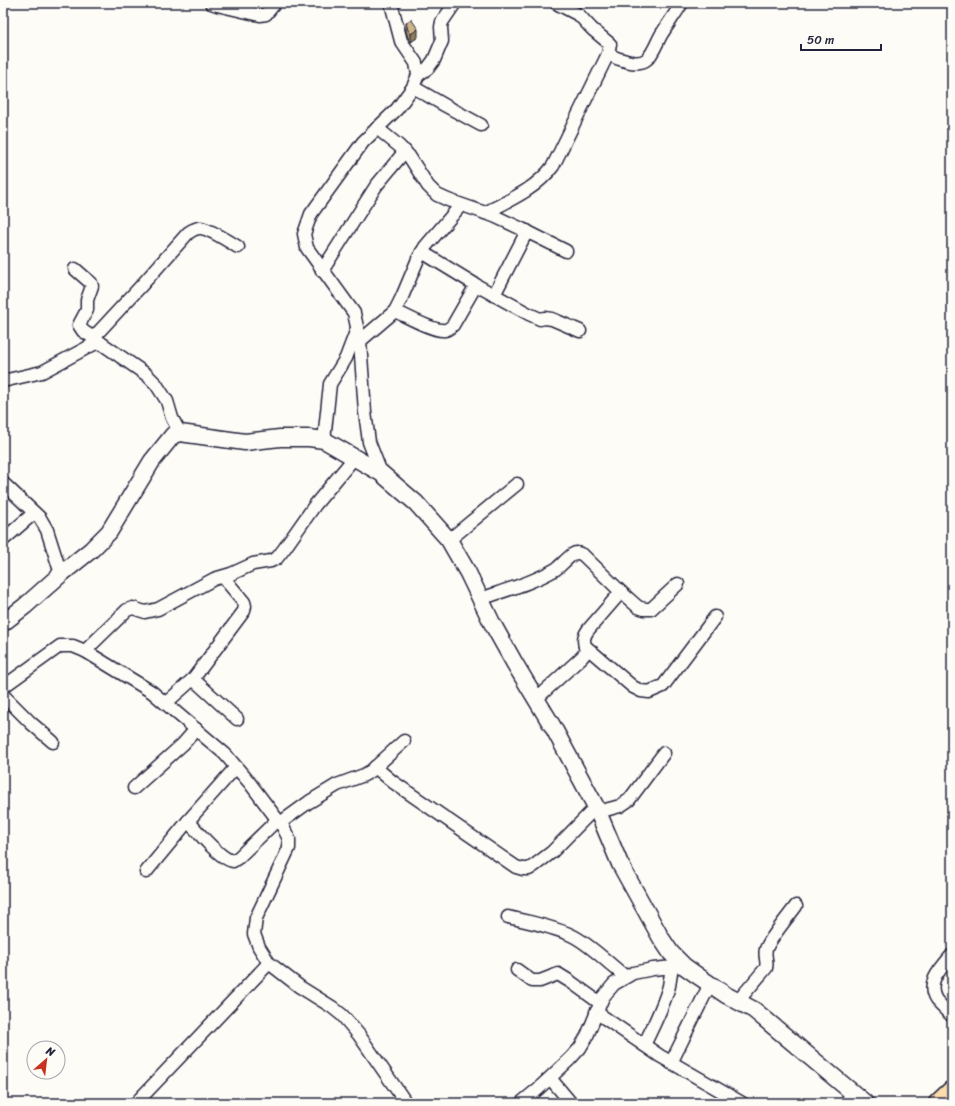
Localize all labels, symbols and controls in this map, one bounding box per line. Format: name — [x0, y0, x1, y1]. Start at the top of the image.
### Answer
scale bar — [801, 26, 881, 52]
text: 50 m — [807, 29, 834, 51]
north arrow — [26, 1040, 66, 1080]
text: N — [42, 1041, 59, 1062]

